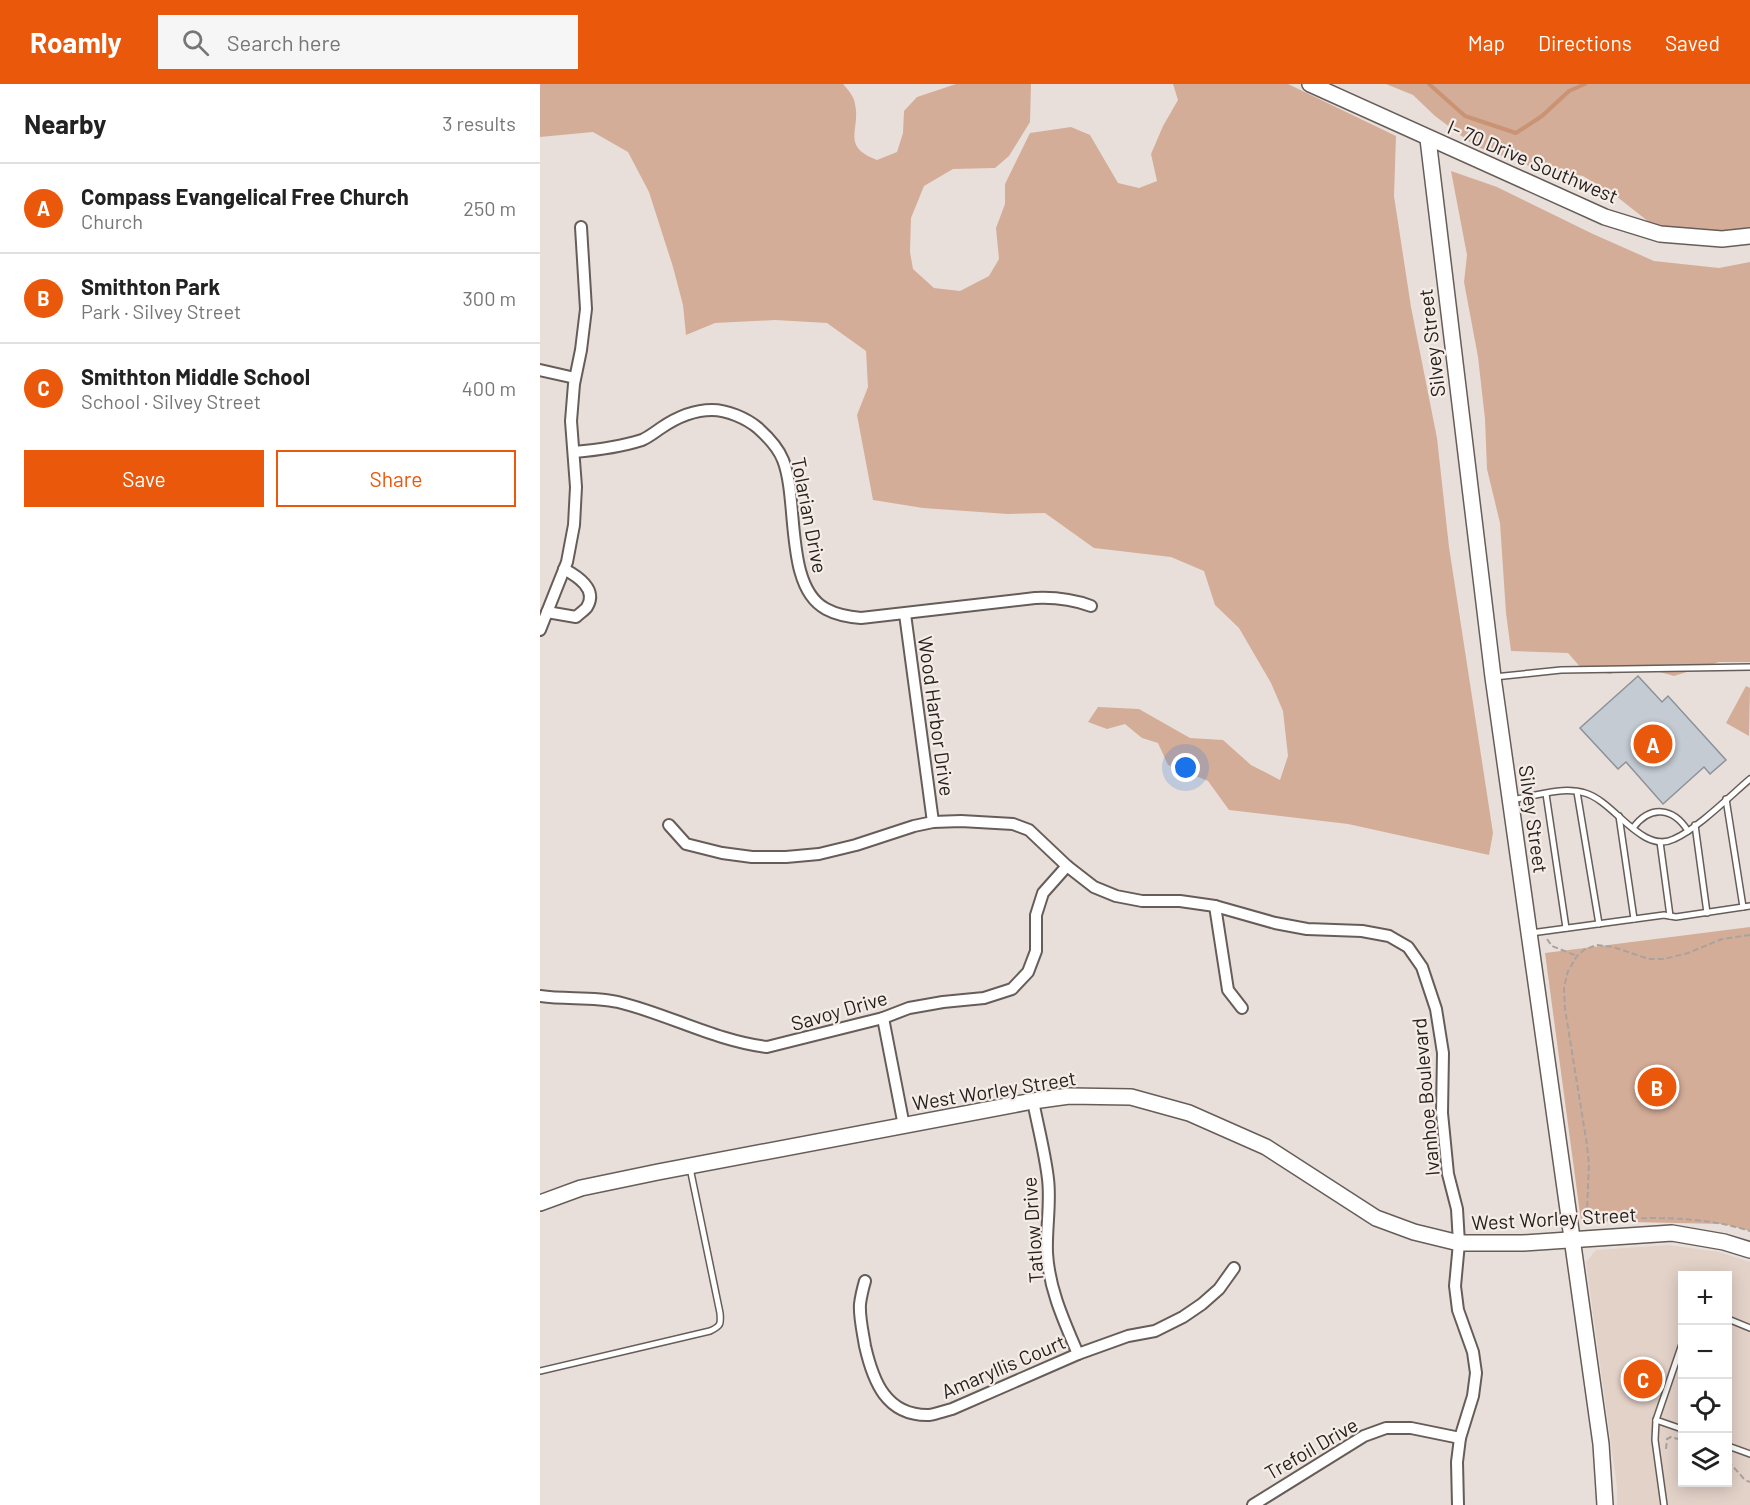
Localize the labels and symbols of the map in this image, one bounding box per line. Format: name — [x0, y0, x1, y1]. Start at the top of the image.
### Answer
street label: I- 70 Drive Southwest — [1444, 114, 1622, 208]
street label: Silvey Street — [1412, 288, 1450, 398]
street label: Tolarian Drive — [787, 455, 833, 575]
street label: Wood Harbor Drive — [914, 634, 960, 798]
pin: A — [1634, 722, 1672, 766]
your location — [1171, 753, 1200, 782]
street label: Silvey Street — [1515, 763, 1553, 875]
street label: Savoy Drive — [788, 985, 890, 1035]
street label: Ivanhoe Boulevard — [1406, 1017, 1444, 1177]
pin: B — [1638, 1064, 1676, 1110]
street label: West Worley Street — [910, 1065, 1078, 1115]
street label: Tatlow Drive — [1016, 1176, 1048, 1284]
street label: West Worley Street — [1471, 1202, 1637, 1234]
street label: Amaryllis Court — [937, 1329, 1069, 1403]
pin: C — [1624, 1356, 1662, 1402]
street label: Trefoil Drive — [1260, 1412, 1362, 1484]

